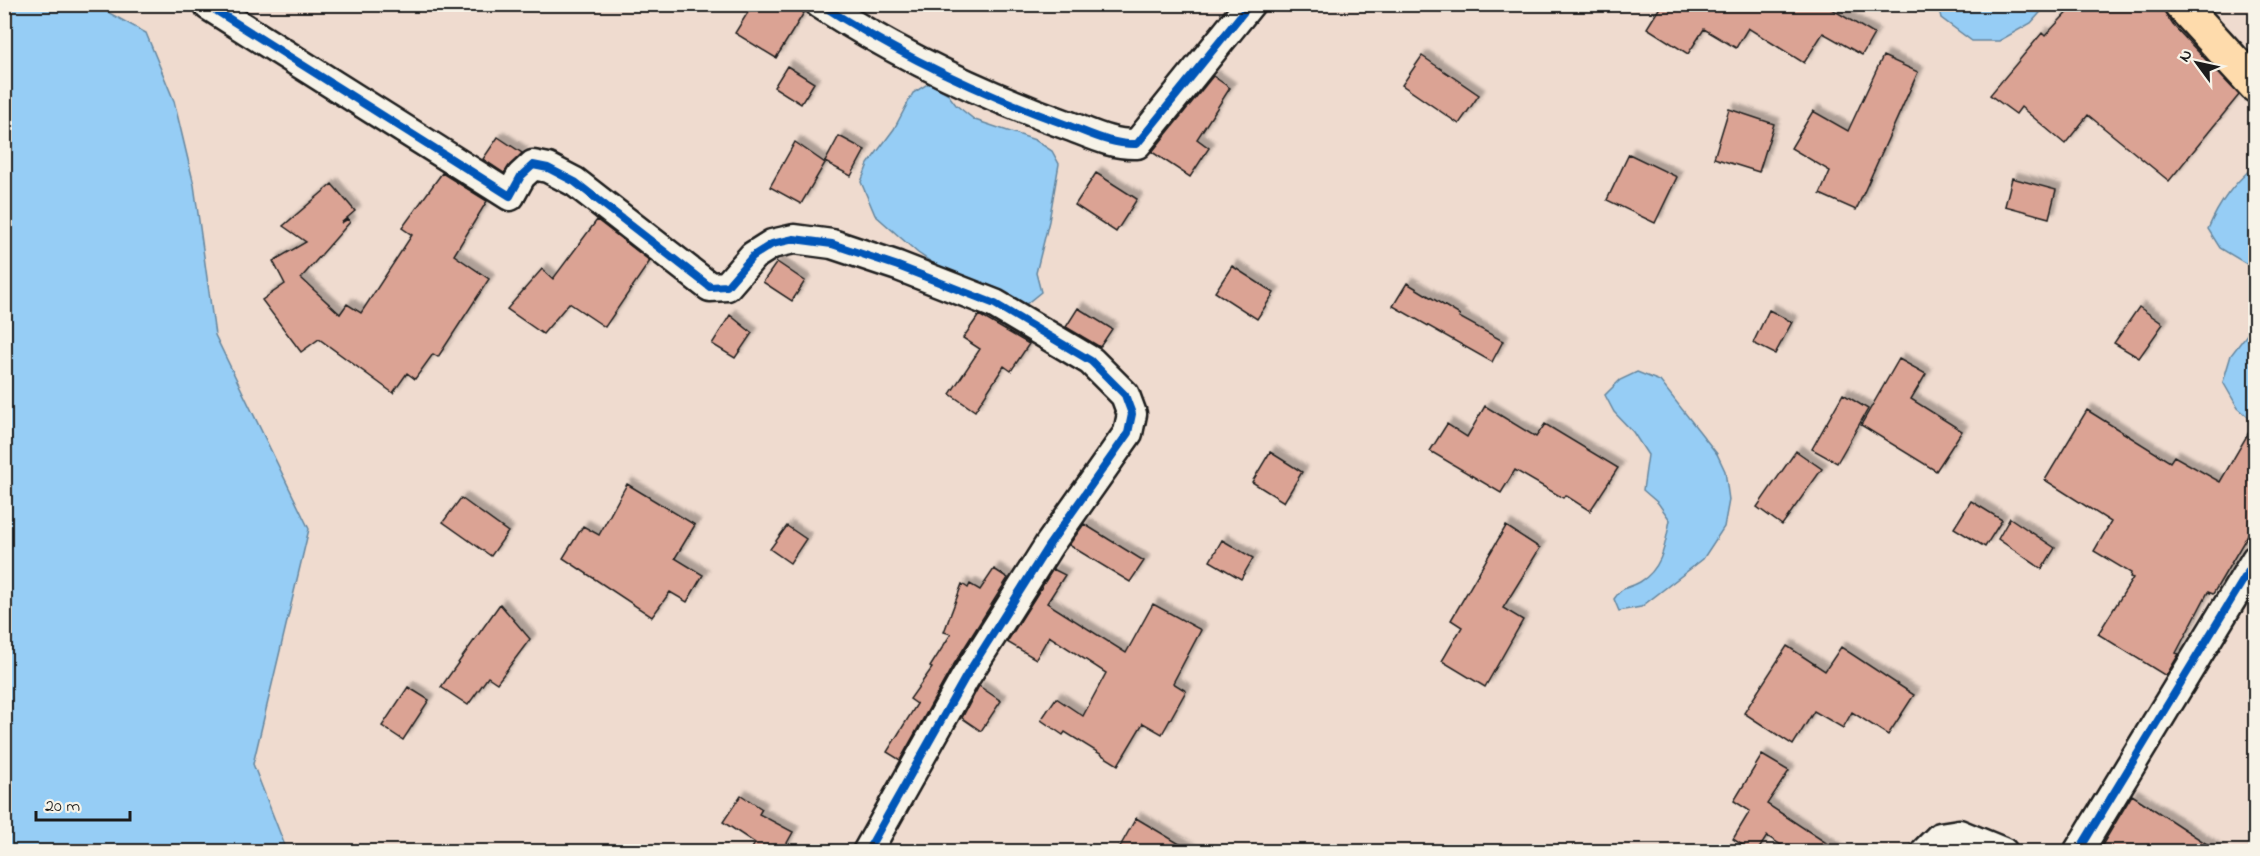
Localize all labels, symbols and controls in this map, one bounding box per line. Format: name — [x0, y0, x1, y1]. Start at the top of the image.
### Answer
north arrow — [2167, 33, 2227, 93]
text: N — [2173, 45, 2199, 67]
scale bar — [36, 784, 130, 822]
text: 20 m — [45, 794, 80, 820]

